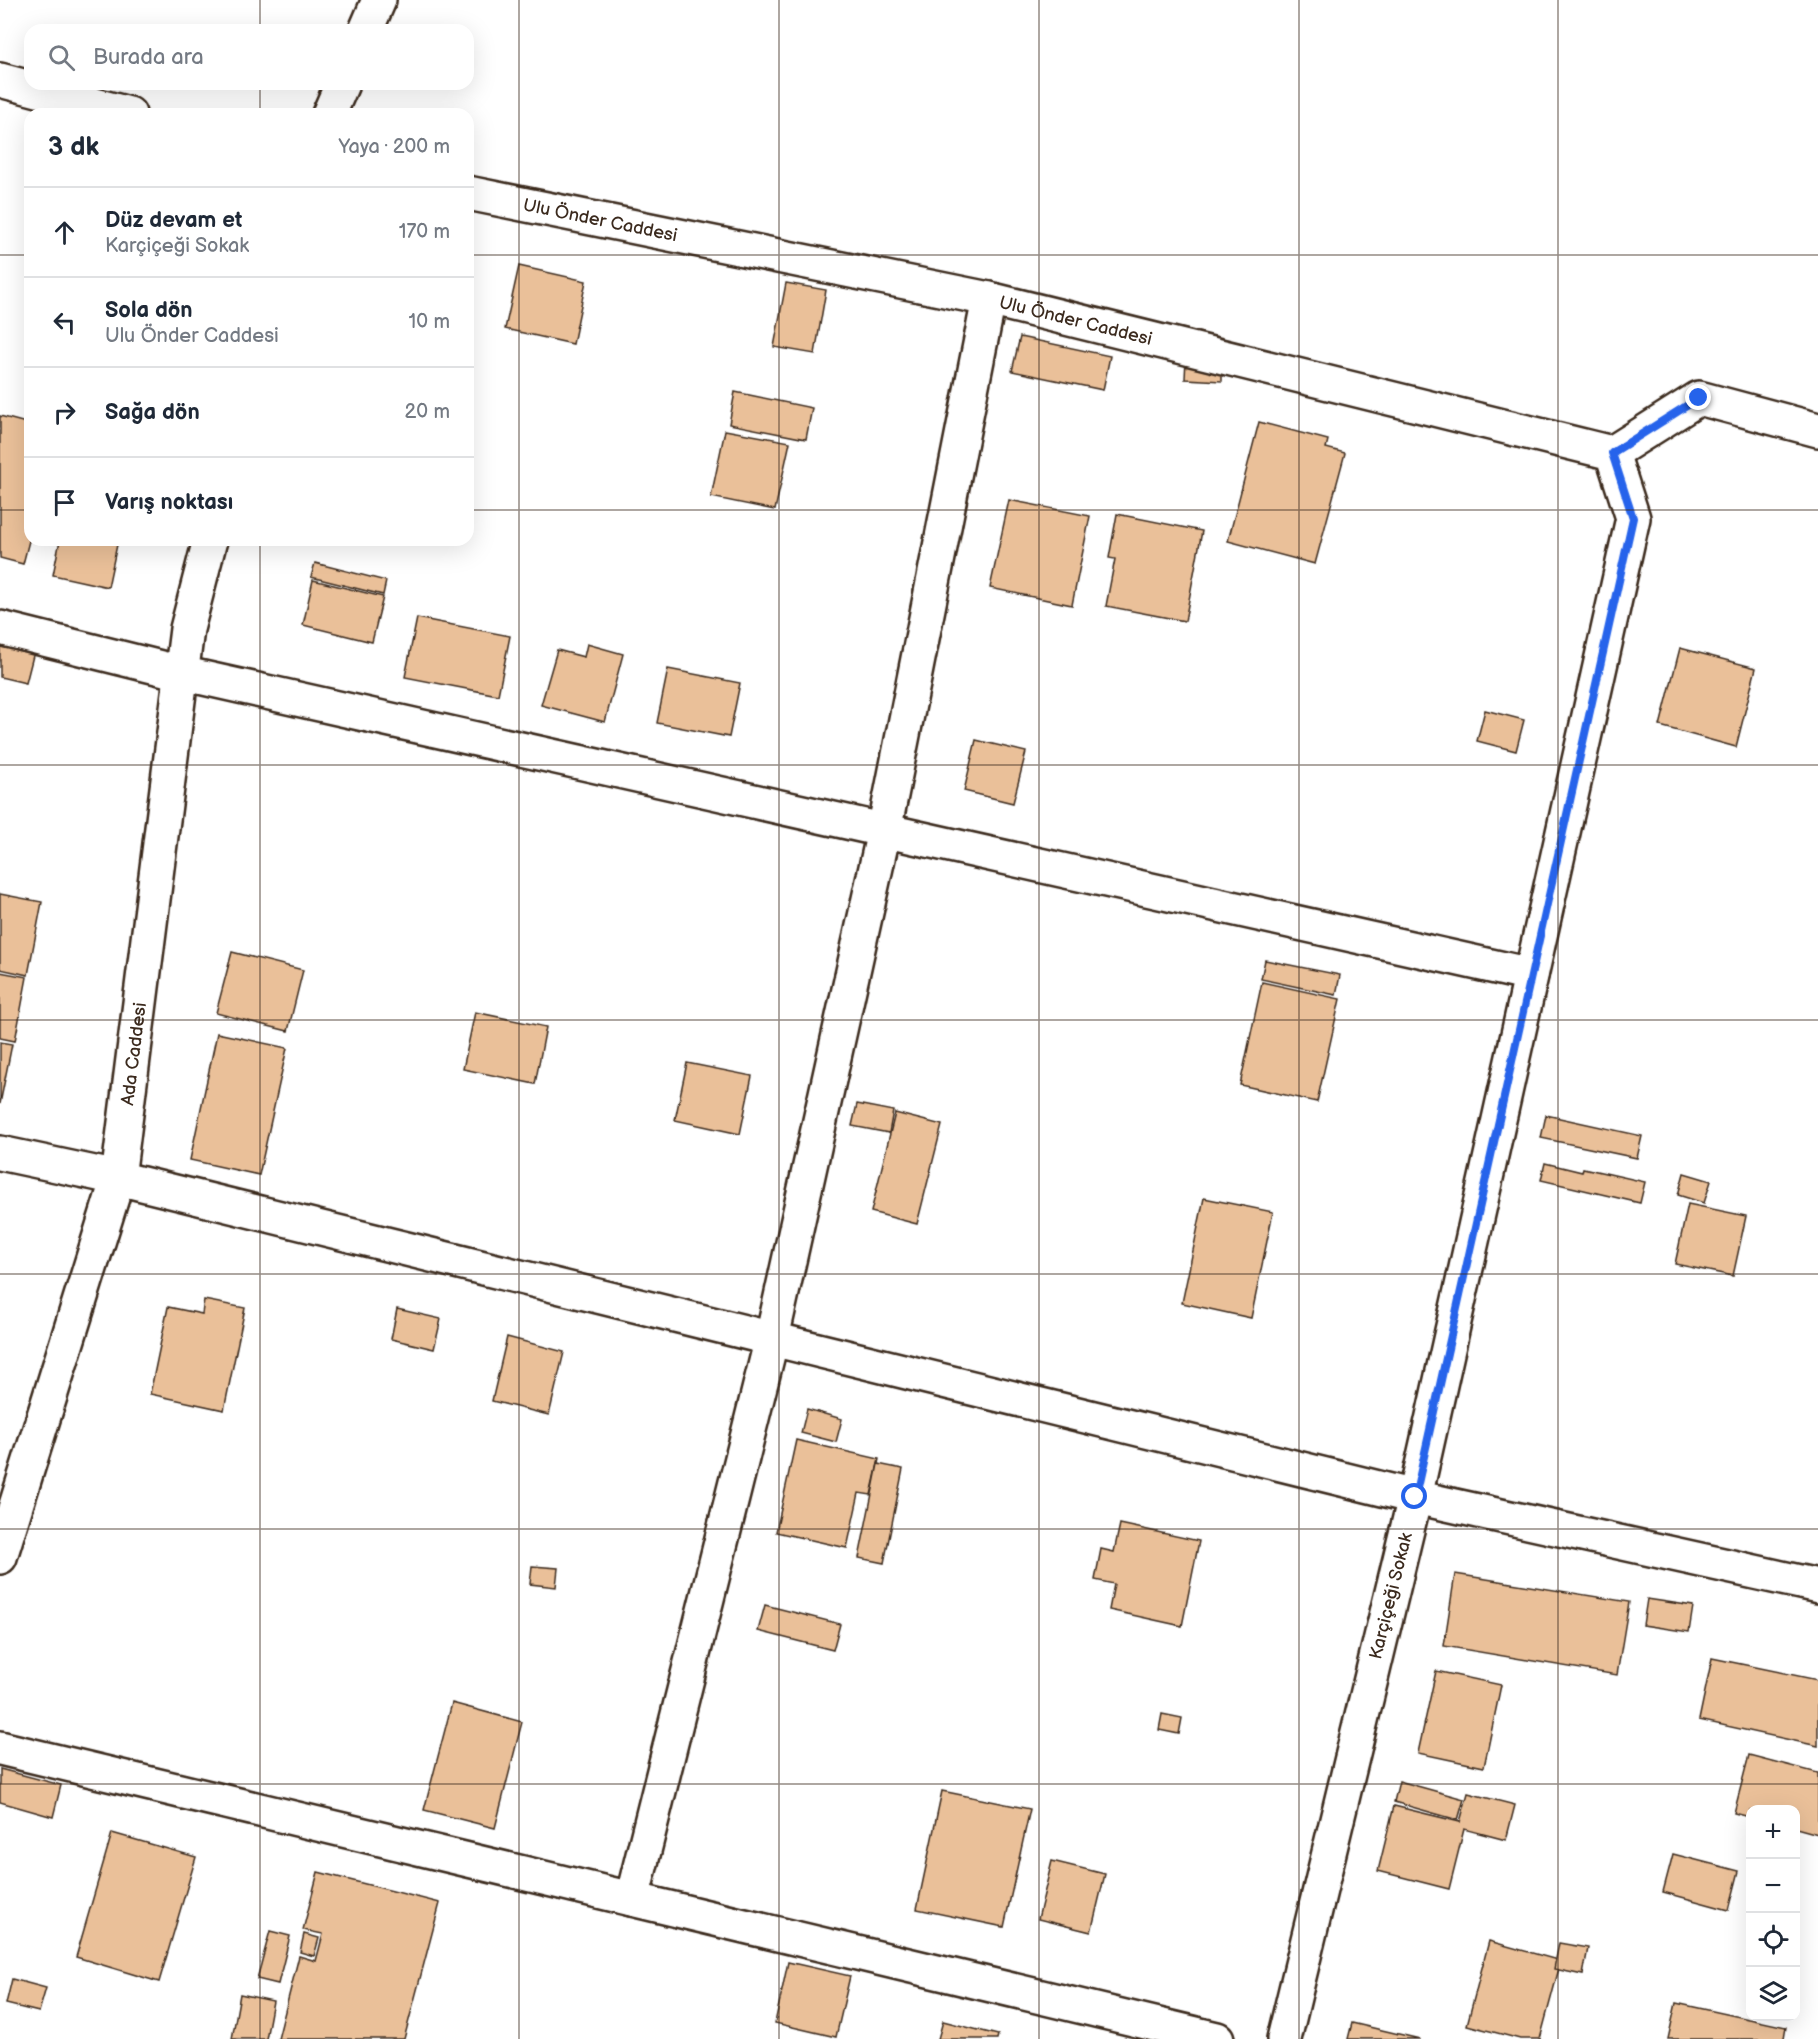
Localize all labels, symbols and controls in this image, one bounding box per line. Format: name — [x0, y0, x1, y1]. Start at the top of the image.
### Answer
search box — [24, 24, 474, 90]
icon: search — [45, 41, 78, 74]
text: Burada ara — [93, 44, 204, 71]
text: 3 dk — [48, 132, 99, 163]
text: Yaya · 200 m — [339, 135, 450, 159]
street label: Ulu Önder Caddesi — [521, 194, 679, 246]
text: Düz devam et — [105, 207, 242, 234]
icon: ahead — [48, 216, 81, 249]
text: 170 m — [399, 220, 450, 244]
text: Karçiçeği Sokak — [105, 234, 249, 258]
street label: Ulu Önder Caddesi — [997, 291, 1154, 349]
text: Sola dön — [105, 297, 193, 324]
icon: left — [48, 306, 81, 339]
text: 10 m — [409, 310, 450, 334]
text: Ulu Önder Caddesi — [105, 324, 279, 348]
route end — [1685, 384, 1711, 410]
icon: right — [48, 396, 81, 429]
text: Sağa dön — [105, 399, 200, 426]
text: 20 m — [405, 400, 450, 424]
icon: arrive — [48, 486, 81, 519]
text: Varış noktası — [105, 489, 233, 516]
street label: Ada Caddesi — [117, 1001, 150, 1107]
route start — [1401, 1483, 1427, 1509]
street label: Karçiçeği Sokak — [1365, 1530, 1417, 1661]
map controls — [1746, 1805, 1800, 2021]
button: + — [1746, 1805, 1800, 1859]
button: − — [1746, 1859, 1800, 1913]
button: locate — [1746, 1913, 1800, 1967]
button: layers — [1746, 1967, 1800, 2021]

